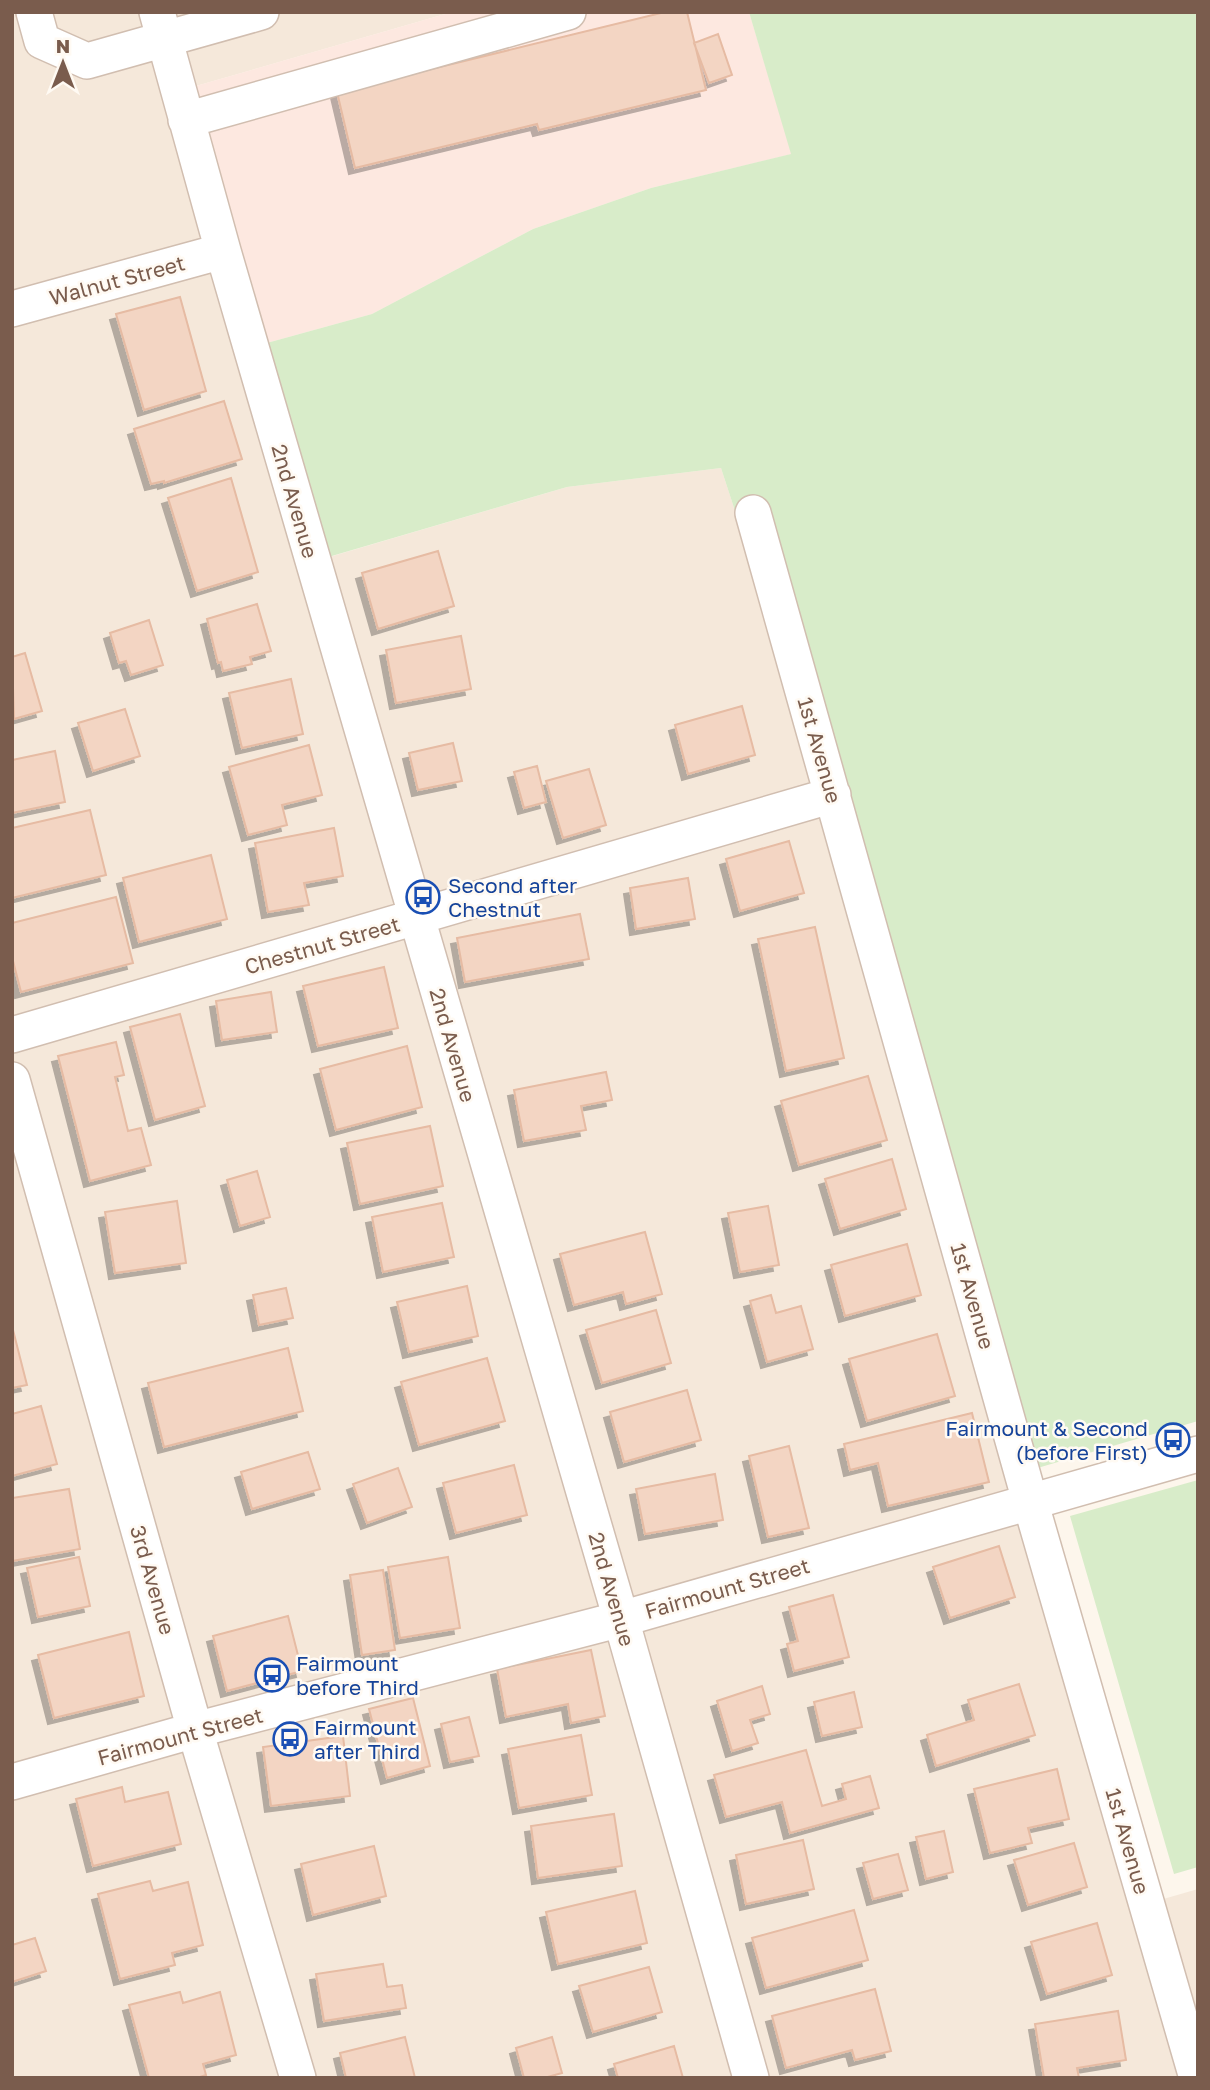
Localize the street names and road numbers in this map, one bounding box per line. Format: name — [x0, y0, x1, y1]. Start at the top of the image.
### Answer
street label: Walnut Street — [46, 249, 188, 311]
street label: 2nd Avenue — [266, 441, 324, 561]
street label: 1st Avenue — [792, 694, 848, 806]
street label: Chestnut Street — [241, 910, 403, 980]
street label: 2nd Avenue — [424, 985, 482, 1105]
street label: 1st Avenue — [945, 1240, 1001, 1352]
street label: 3rd Avenue — [125, 1522, 181, 1638]
street label: 2nd Avenue — [583, 1529, 641, 1649]
street label: Fairmount Street — [642, 1552, 812, 1624]
street label: Fairmount Street — [94, 1701, 266, 1771]
street label: 1st Avenue — [1100, 1785, 1156, 1897]

